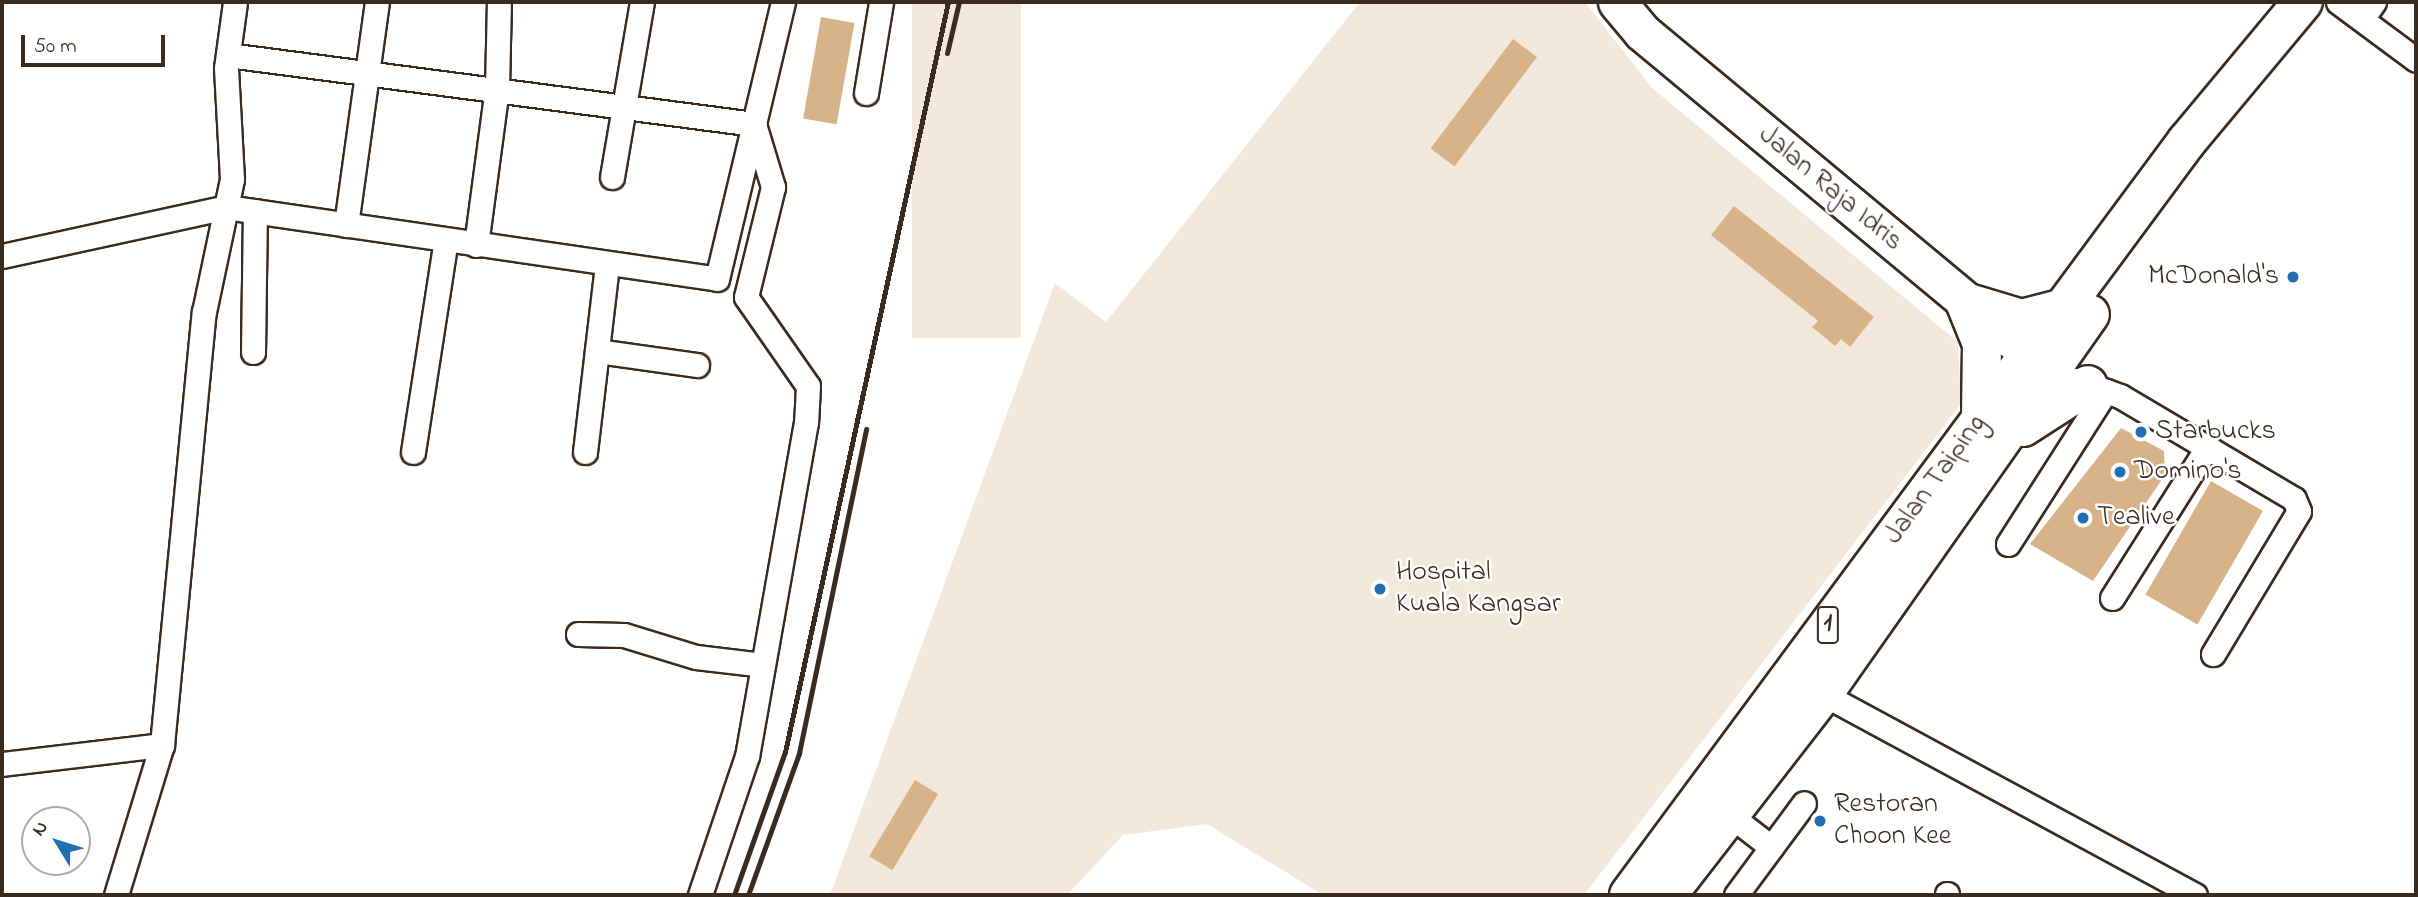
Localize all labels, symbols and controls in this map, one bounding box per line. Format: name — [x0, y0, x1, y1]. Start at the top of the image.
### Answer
scale bar — [24, 21, 168, 65]
text: 50 m — [34, 32, 77, 62]
street label: Jalan Raja Idris — [1751, 119, 1909, 259]
place label: McDonald's — [2148, 260, 2279, 294]
marker: McDonald's — [2285, 269, 2301, 285]
street label: Jalan Taiping — [1878, 409, 1994, 551]
place label: Starbucks — [2155, 415, 2276, 449]
marker: Starbucks — [2133, 424, 2149, 440]
place label: Domino's — [2134, 455, 2241, 489]
marker: Domino's — [2112, 464, 2128, 480]
place label: Tealive — [2097, 501, 2175, 535]
marker: Tealive — [2075, 510, 2091, 526]
place label: Hospital Kuala Kangsar — [1396, 556, 1561, 622]
marker: Hospital Kuala Kangsar — [1370, 579, 1390, 599]
road number: 1 — [1816, 603, 1840, 648]
place label: Restoran Choon Kee — [1834, 788, 1951, 854]
north arrow — [21, 806, 91, 876]
marker: Restoran Choon Kee — [1812, 813, 1828, 829]
text: N — [26, 816, 55, 842]

